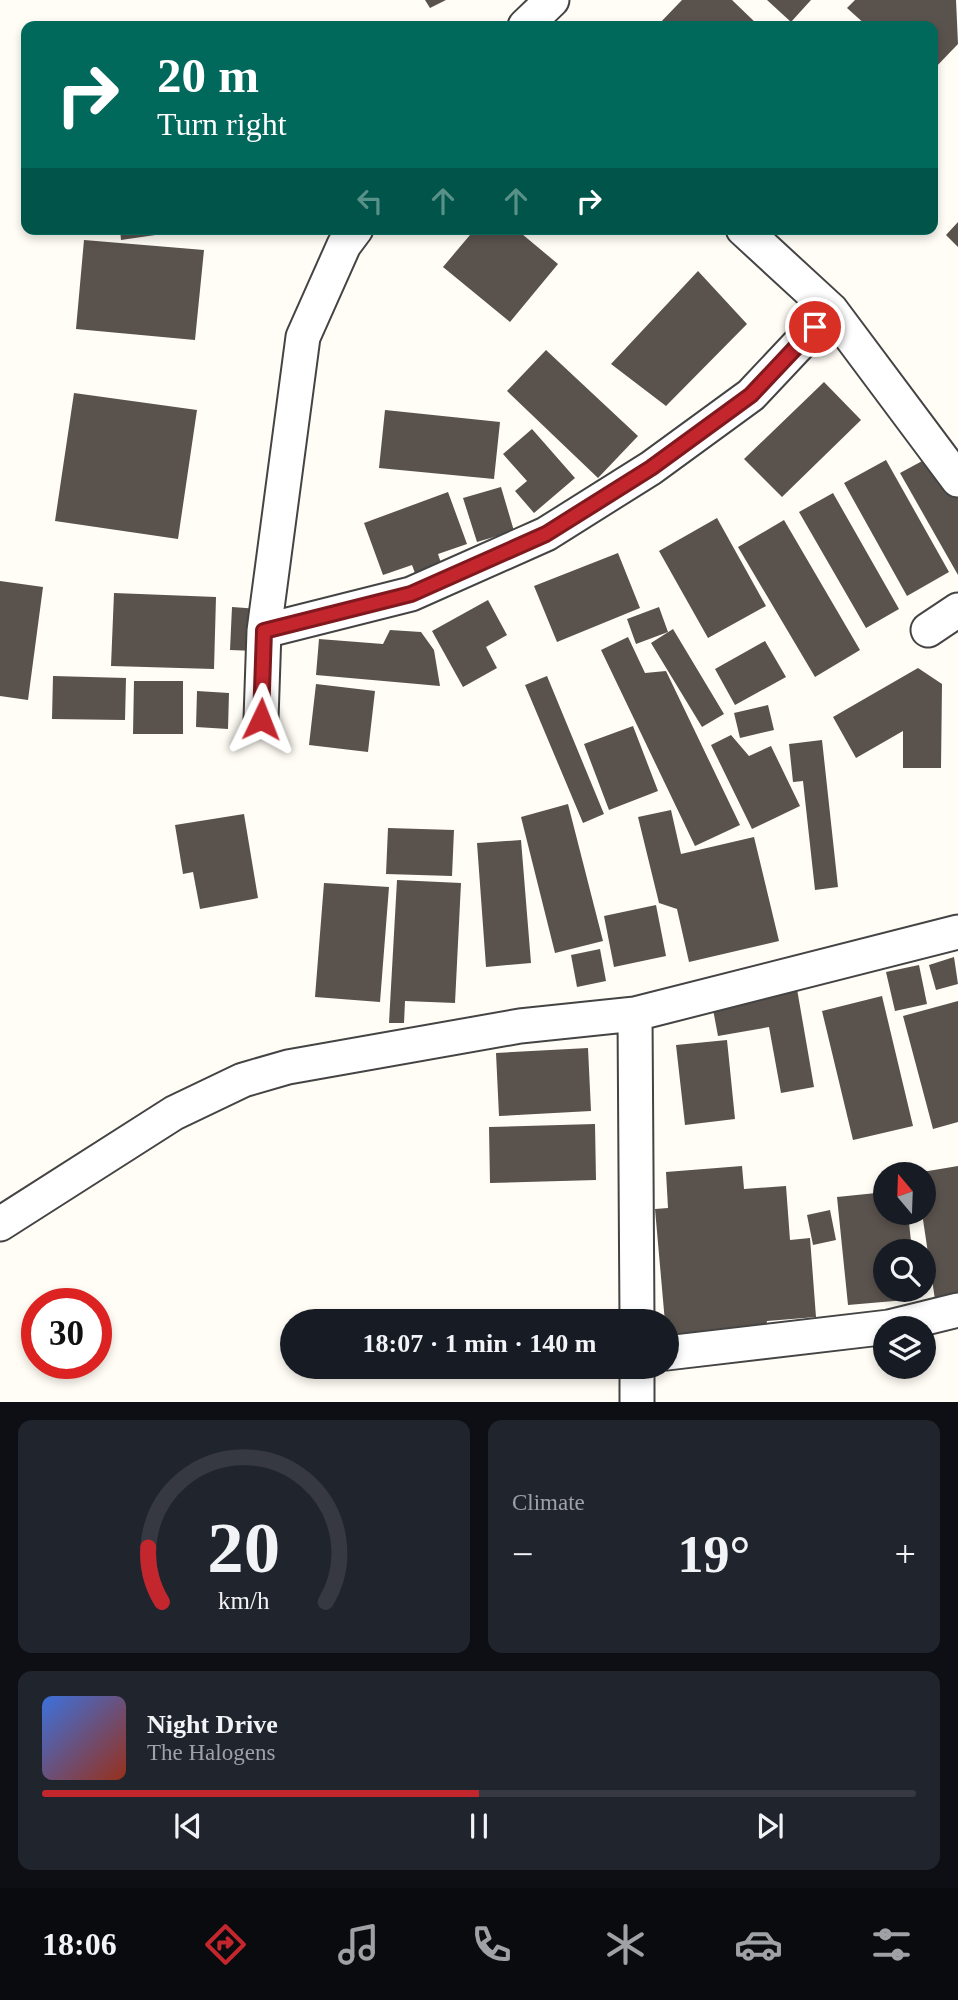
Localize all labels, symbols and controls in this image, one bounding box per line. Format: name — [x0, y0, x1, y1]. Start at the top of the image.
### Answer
text: 20 m — [157, 48, 259, 103]
icon: right — [42, 49, 133, 140]
text: Turn right — [157, 106, 287, 142]
icon: left — [351, 182, 389, 220]
icon: ahead — [424, 182, 462, 220]
icon: ahead — [497, 182, 535, 220]
icon: right — [570, 182, 608, 220]
pin — [785, 297, 845, 357]
icon: arrive — [796, 308, 834, 346]
position arrow — [224, 682, 298, 756]
north arrow — [873, 1162, 936, 1225]
map controls — [873, 1162, 936, 1379]
button: search — [873, 1239, 936, 1302]
speed limit sign: 30 — [21, 1288, 112, 1379]
button: layers — [873, 1316, 936, 1379]
text: 18:07 · 1 min · 140 m — [363, 1329, 597, 1358]
text: Climate — [512, 1490, 585, 1515]
text: 20 — [208, 1508, 280, 1589]
text: 19° — [678, 1526, 750, 1583]
text: − — [512, 1533, 533, 1575]
text: + — [895, 1533, 916, 1575]
text: km/h — [218, 1587, 270, 1614]
text: Night Drive — [147, 1710, 278, 1739]
text: The Halogens — [147, 1740, 275, 1765]
icon: previous — [169, 1807, 207, 1845]
icon: pause — [460, 1807, 498, 1845]
icon: next — [751, 1807, 789, 1845]
icon: directions — [201, 1920, 250, 1969]
icon: music — [334, 1920, 383, 1969]
icon: phone — [467, 1920, 516, 1969]
icon: climate — [601, 1920, 650, 1969]
icon: car — [734, 1920, 783, 1969]
icon: filters — [867, 1920, 916, 1969]
text: 18:06 — [42, 1926, 117, 1962]

